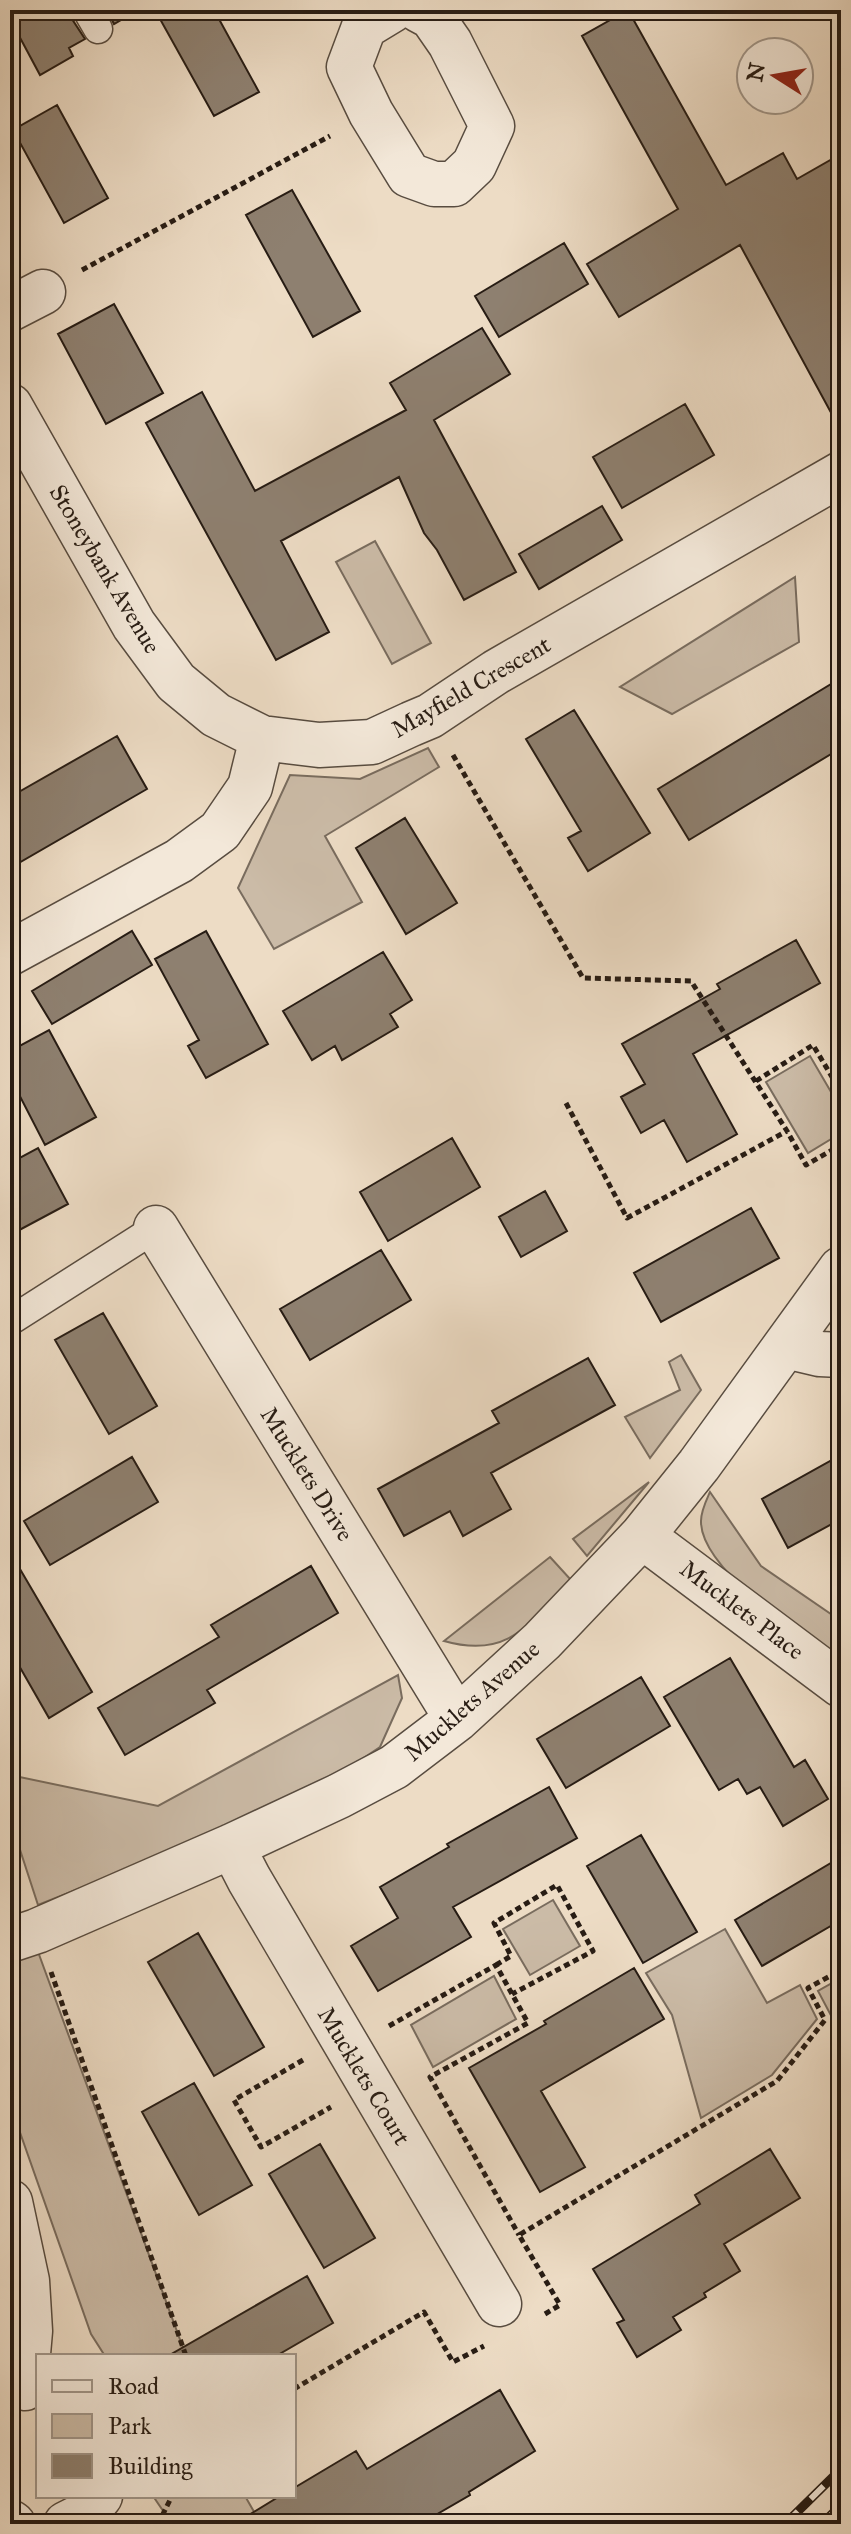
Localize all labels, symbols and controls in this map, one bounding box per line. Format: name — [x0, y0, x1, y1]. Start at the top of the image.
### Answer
north arrow — [735, 36, 815, 116]
text: N — [741, 60, 771, 84]
street label: Stoneybank Avenue — [43, 479, 167, 659]
street label: Mayfield Crescent — [386, 629, 556, 745]
street label: Mucklets Drive — [254, 1401, 360, 1547]
street label: Mucklets Place — [674, 1554, 810, 1666]
street label: Mucklets Avenue — [398, 1634, 546, 1768]
street label: Mucklets Court — [311, 2001, 417, 2151]
legend — [36, 2354, 296, 2498]
text: Road — [108, 2371, 159, 2401]
text: Park — [108, 2411, 152, 2441]
text: Building — [108, 2451, 193, 2481]

